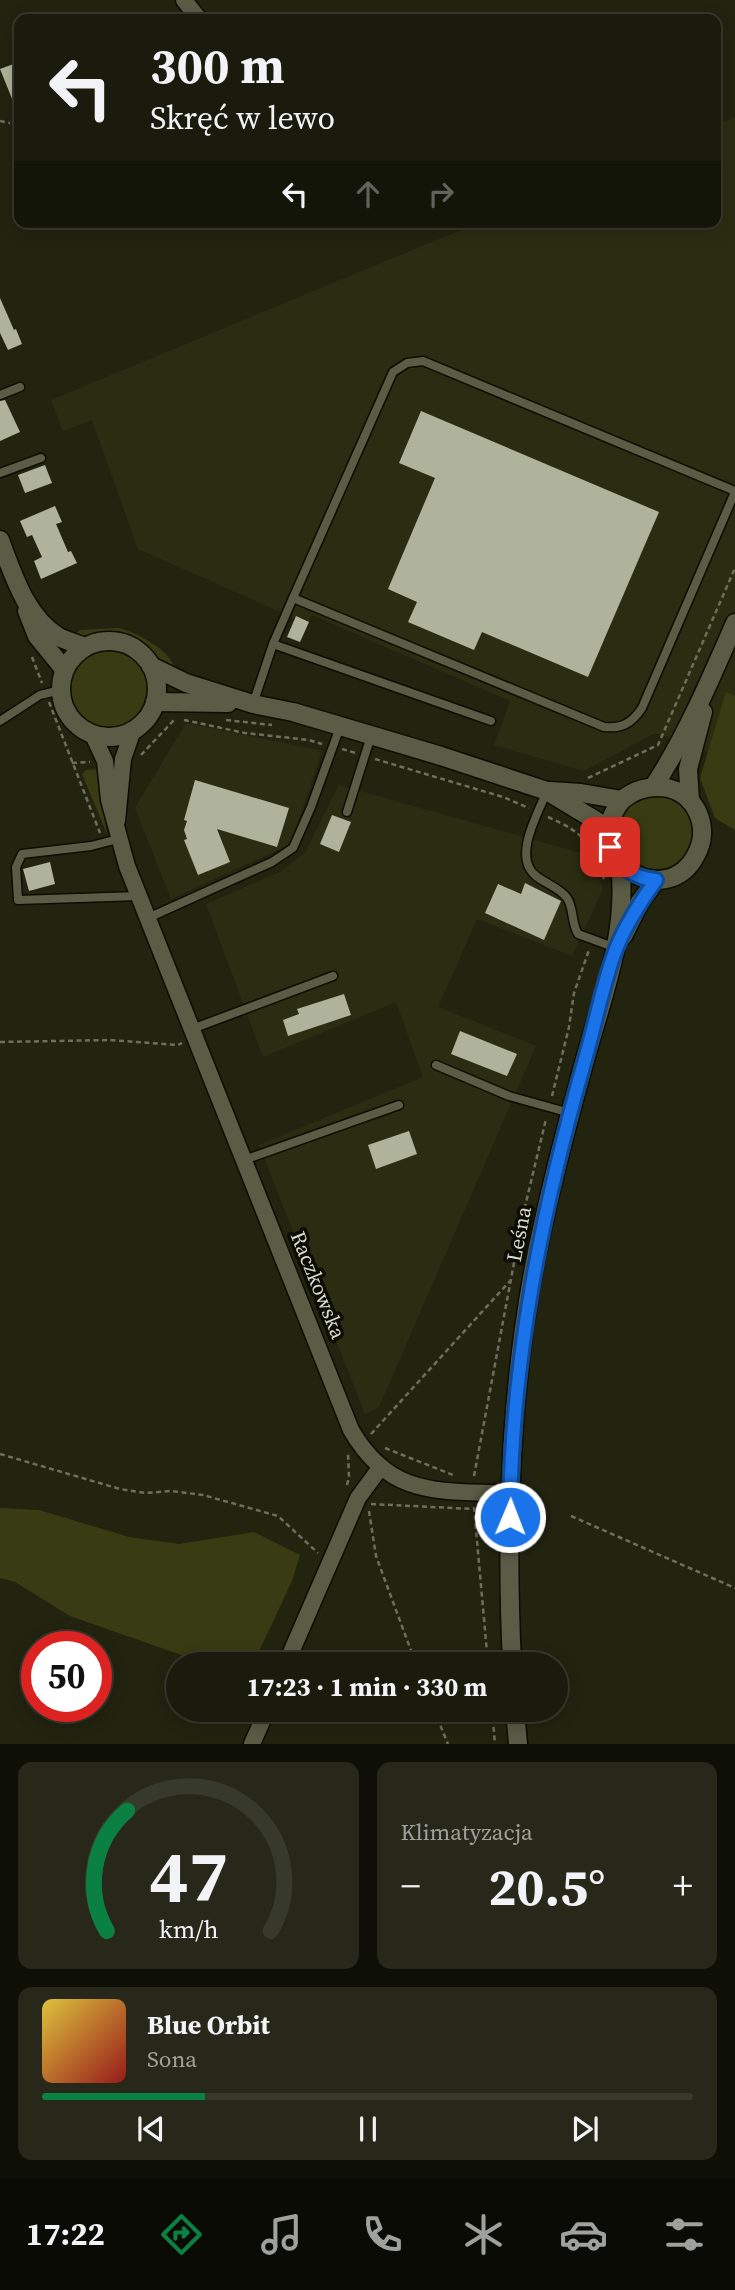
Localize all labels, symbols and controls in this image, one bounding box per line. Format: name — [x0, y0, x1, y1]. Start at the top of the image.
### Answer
text: 300 m — [150, 32, 285, 99]
icon: left — [35, 42, 126, 133]
text: Skręć w lewo — [150, 96, 335, 140]
icon: left — [276, 175, 314, 213]
icon: ahead — [349, 175, 387, 213]
icon: right — [422, 175, 460, 213]
pin — [580, 817, 640, 877]
icon: arrive — [591, 828, 629, 866]
street label: Leśna — [499, 1203, 538, 1264]
street label: Raczkowska — [284, 1227, 353, 1343]
position arrow — [473, 1480, 547, 1554]
speed limit sign: 50 — [21, 1631, 112, 1722]
text: 17:23 · 1 min · 330 m — [247, 1669, 487, 1705]
text: Klimatyzacja — [401, 1816, 533, 1848]
text: 47 — [149, 1827, 228, 1926]
text: 20.5° — [488, 1851, 605, 1922]
text: − — [401, 1860, 421, 1912]
text: + — [673, 1860, 693, 1912]
text: km/h — [158, 1912, 218, 1946]
text: Blue Orbit — [147, 2007, 270, 2043]
text: Sona — [147, 2043, 197, 2075]
icon: previous — [132, 2110, 170, 2148]
icon: pause — [349, 2110, 387, 2148]
icon: next — [566, 2110, 604, 2148]
icon: directions — [157, 2210, 206, 2259]
icon: music — [257, 2210, 306, 2259]
icon: phone — [358, 2210, 407, 2259]
icon: climate — [459, 2210, 508, 2259]
icon: car — [559, 2210, 608, 2259]
icon: filters — [660, 2210, 709, 2259]
text: 17:22 — [26, 2212, 105, 2256]

